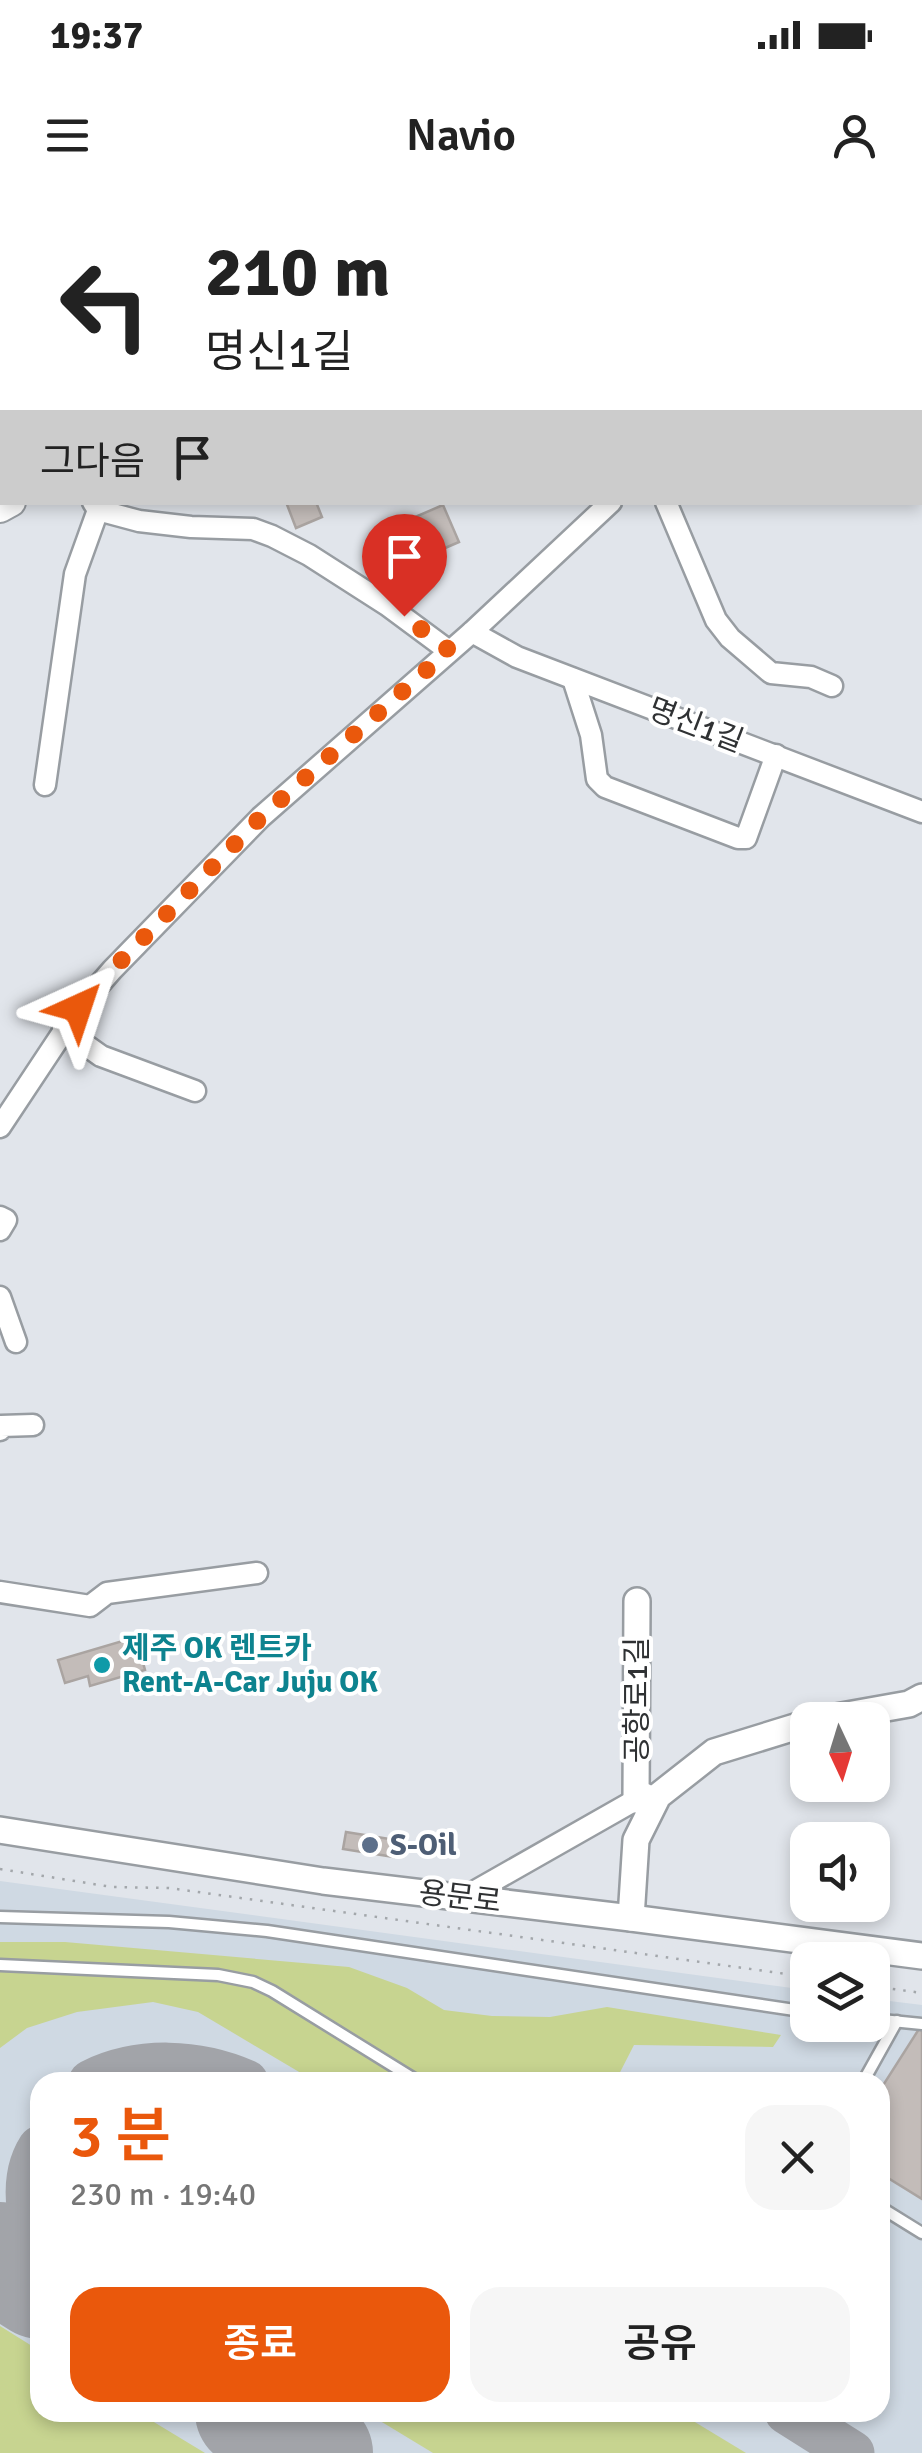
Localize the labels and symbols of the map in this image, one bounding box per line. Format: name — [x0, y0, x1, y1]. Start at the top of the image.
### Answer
pin — [362, 514, 447, 617]
street label: 명신1길 — [643, 690, 749, 760]
position arrow — [26, 956, 130, 1060]
place label: 제주 OK 렌트카 Rent-A-Car Juju OK — [122, 1630, 378, 1701]
street label: 공항로1길 — [619, 1637, 656, 1763]
marker: 제주 OK 렌트카 Rent-A-Car Juju OK — [91, 1654, 113, 1676]
north arrow — [790, 1702, 890, 1802]
place label: S-Oil — [390, 1827, 457, 1864]
marker: S-Oil — [359, 1834, 381, 1856]
street label: 용문로 — [417, 1874, 503, 1921]

